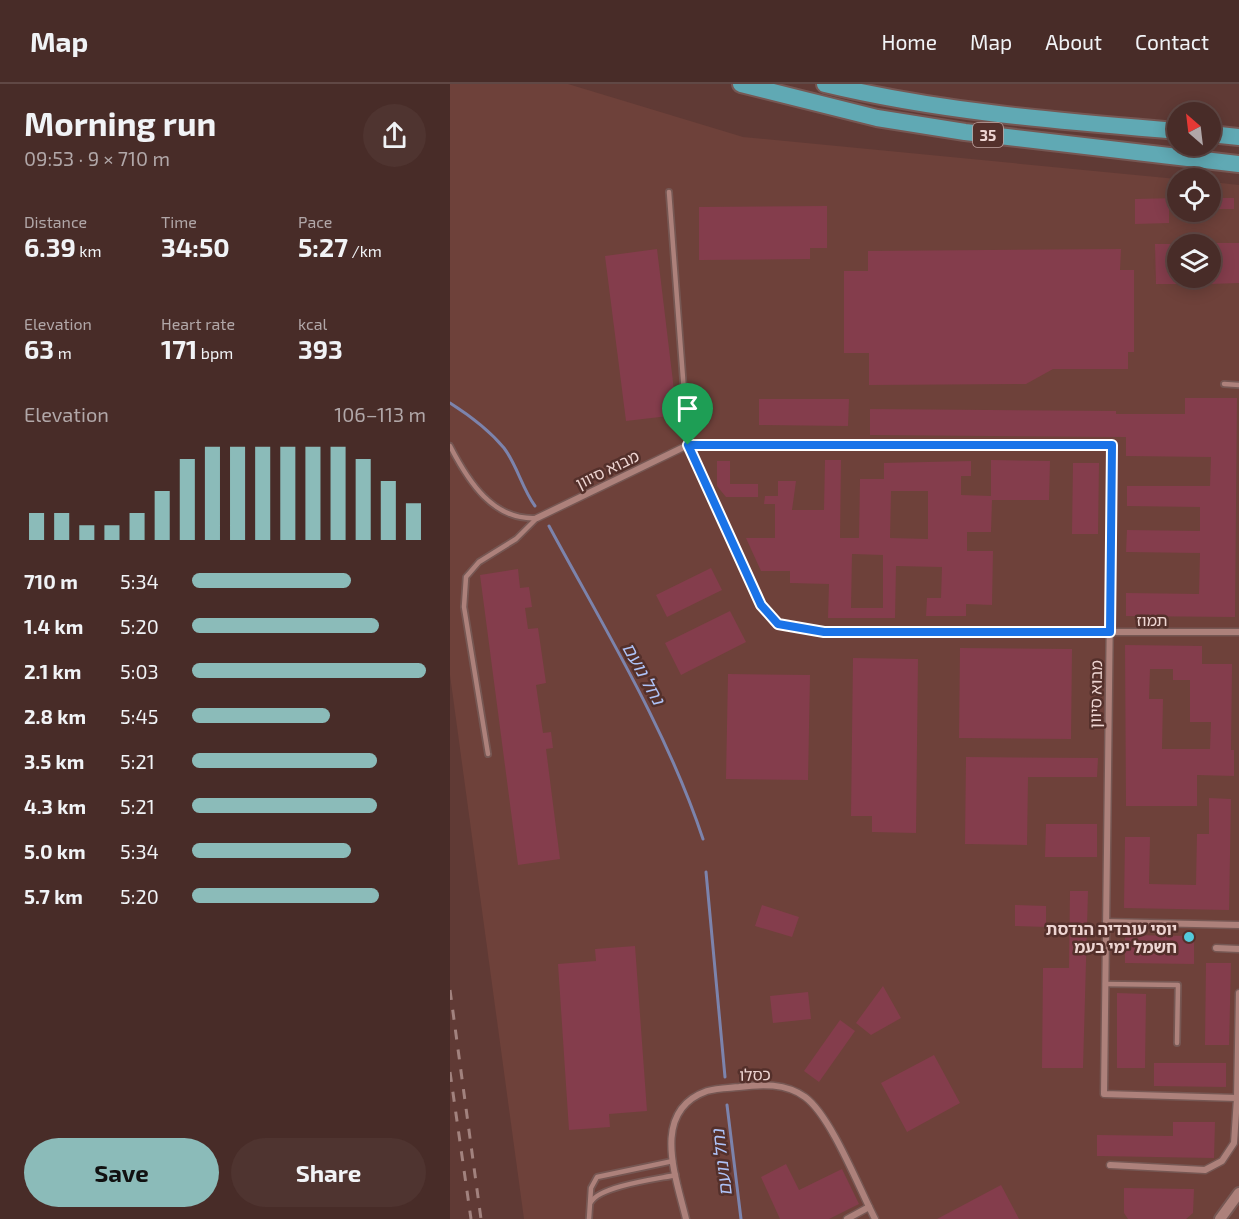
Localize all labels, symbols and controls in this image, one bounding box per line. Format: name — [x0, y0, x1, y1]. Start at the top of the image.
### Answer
text: Map — [30, 24, 88, 58]
text: Home — [881, 29, 937, 54]
text: Map — [970, 29, 1012, 54]
text: About — [1045, 29, 1102, 54]
text: Contact — [1135, 29, 1209, 54]
north arrow — [1167, 102, 1221, 156]
map controls — [1167, 102, 1221, 288]
text: Morning run — [24, 103, 216, 143]
button: share — [363, 104, 426, 167]
road number: 35 — [973, 123, 1003, 147]
text: 09:53 · 9 × 710 m — [24, 146, 170, 170]
button: locate — [1167, 168, 1221, 222]
text: Distance — [24, 212, 87, 231]
text: Time — [161, 212, 197, 231]
text: Pace — [298, 212, 332, 231]
text: 6.39 — [24, 231, 76, 262]
text: 34:50 — [161, 231, 230, 262]
text: 5:27 — [298, 231, 348, 262]
button: layers — [1167, 234, 1221, 288]
text: km — [76, 241, 102, 260]
text: /km — [348, 241, 382, 260]
text: Elevation — [24, 314, 92, 333]
text: Heart rate — [161, 314, 235, 333]
text: kcal — [298, 314, 327, 333]
text: 63 — [24, 333, 54, 364]
text: 171 — [161, 333, 197, 364]
text: 393 — [298, 333, 343, 364]
text: m — [54, 343, 72, 362]
text: bpm — [197, 343, 233, 362]
pin — [662, 383, 713, 445]
icon: arrive — [671, 392, 704, 425]
text: Elevation — [24, 402, 109, 426]
text: 106–113 m — [334, 402, 426, 426]
street label: מבוא סיוון — [572, 446, 642, 492]
text: 710 m — [24, 569, 78, 593]
text: 5:34 — [120, 569, 159, 593]
street label: תמוז — [1136, 610, 1168, 629]
text: 1.4 km — [24, 614, 83, 638]
text: 5:20 — [120, 614, 159, 638]
water label: נחל נועם — [618, 638, 671, 709]
text: 2.1 km — [24, 659, 81, 683]
text: 5:03 — [120, 659, 159, 683]
street label: מבוא סיוון — [1085, 660, 1105, 728]
text: 2.8 km — [24, 704, 86, 728]
text: 5:45 — [120, 704, 158, 728]
text: 3.5 km — [24, 749, 84, 773]
text: 5:21 — [120, 749, 155, 773]
text: 4.3 km — [24, 794, 86, 818]
text: 5:21 — [120, 794, 155, 818]
text: 5.0 km — [24, 839, 86, 863]
text: 5:34 — [120, 839, 159, 863]
text: 5.7 km — [24, 884, 83, 908]
text: 5:20 — [120, 884, 159, 908]
place label: יוסי עובדיה הנדסת חשמל ימי בעמ — [1046, 919, 1177, 956]
marker: יוסי עובדיה הנדסת חשמל ימי בעמ — [1182, 930, 1196, 944]
street label: כסלו — [739, 1064, 771, 1084]
water label: נחל נועם — [706, 1127, 736, 1198]
button: Save — [24, 1138, 219, 1207]
button: Share — [231, 1138, 426, 1207]

